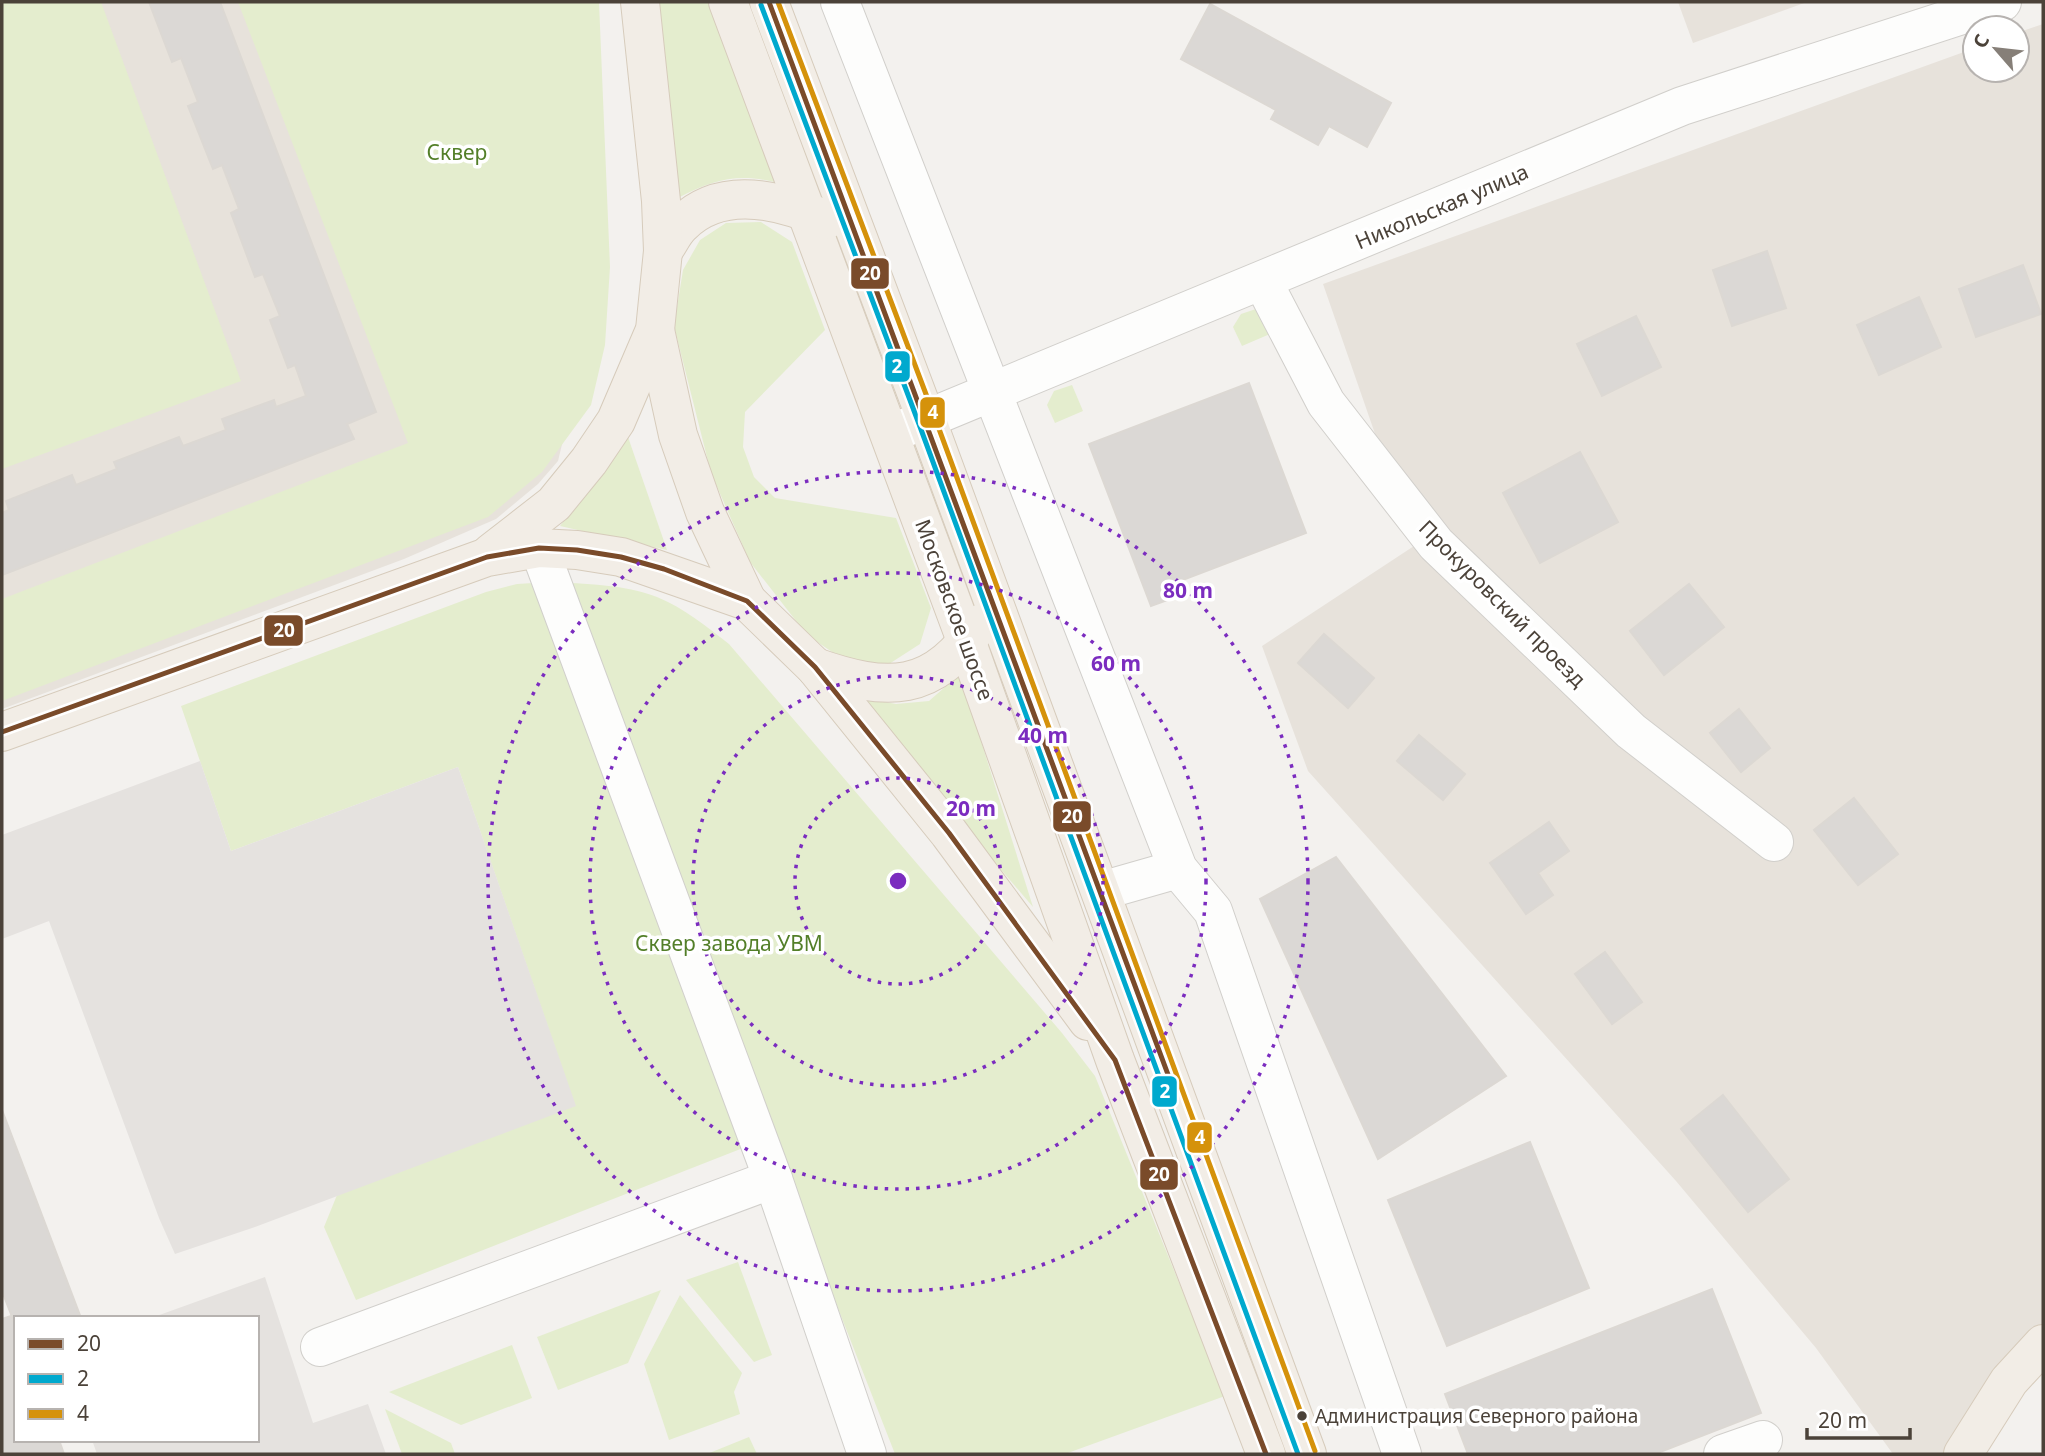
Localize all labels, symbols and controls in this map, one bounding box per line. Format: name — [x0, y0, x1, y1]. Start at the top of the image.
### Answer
north arrow — [1961, 14, 2031, 84]
text: С — [1967, 30, 1995, 53]
park label: Сквер — [427, 138, 487, 166]
street label: Никольская улица — [1351, 157, 1532, 255]
line badge: 20 — [850, 257, 890, 290]
text: 20 — [859, 260, 881, 286]
line badge: 2 — [884, 350, 911, 383]
text: 2 — [892, 353, 903, 379]
line badge: 4 — [919, 396, 946, 429]
text: 4 — [928, 399, 939, 425]
street label: Прокуровский проезд — [1413, 514, 1592, 693]
street label: Московское шоссе — [909, 515, 1001, 704]
text: 80 m — [1163, 576, 1213, 604]
line badge: 20 — [263, 614, 304, 647]
text: 20 — [273, 617, 295, 643]
text: 60 m — [1091, 649, 1141, 677]
text: 40 m — [1018, 721, 1068, 749]
text: 20 m — [946, 794, 996, 822]
line badge: 20 — [1052, 800, 1092, 833]
text: 20 — [1061, 803, 1083, 829]
centre of rings — [886, 869, 910, 893]
park label: Сквер завода УВМ — [635, 929, 823, 957]
line badge: 2 — [1151, 1075, 1178, 1108]
text: 2 — [1160, 1078, 1171, 1104]
line badge: 4 — [1186, 1121, 1213, 1154]
text: 4 — [1195, 1124, 1206, 1150]
line badge: 20 — [1139, 1158, 1179, 1191]
text: 20 — [1148, 1161, 1170, 1187]
legend — [14, 1316, 259, 1442]
text: 20 — [77, 1329, 101, 1357]
text: 2 — [77, 1364, 89, 1392]
scale bar — [1807, 1396, 1910, 1440]
text: 4 — [77, 1399, 89, 1427]
place label: Администрация Северного района — [1315, 1403, 1638, 1429]
text: 20 m — [1818, 1406, 1867, 1434]
marker: Администрация Северного района — [1295, 1409, 1309, 1423]

